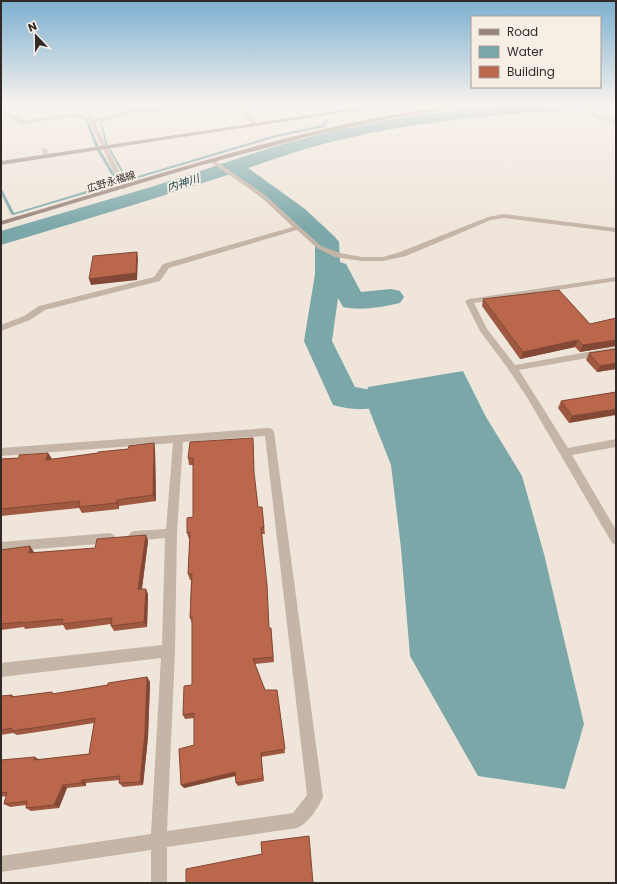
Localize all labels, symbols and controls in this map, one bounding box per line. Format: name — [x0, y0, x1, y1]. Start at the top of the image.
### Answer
north arrow — [16, 16, 56, 56]
legend — [471, 16, 601, 88]
text: N — [25, 18, 39, 36]
text: Road — [507, 23, 538, 40]
text: Water — [507, 43, 544, 60]
text: Building — [507, 63, 555, 80]
street label: 広野永福線 — [85, 167, 137, 196]
water label: 内神川 — [165, 170, 202, 196]

